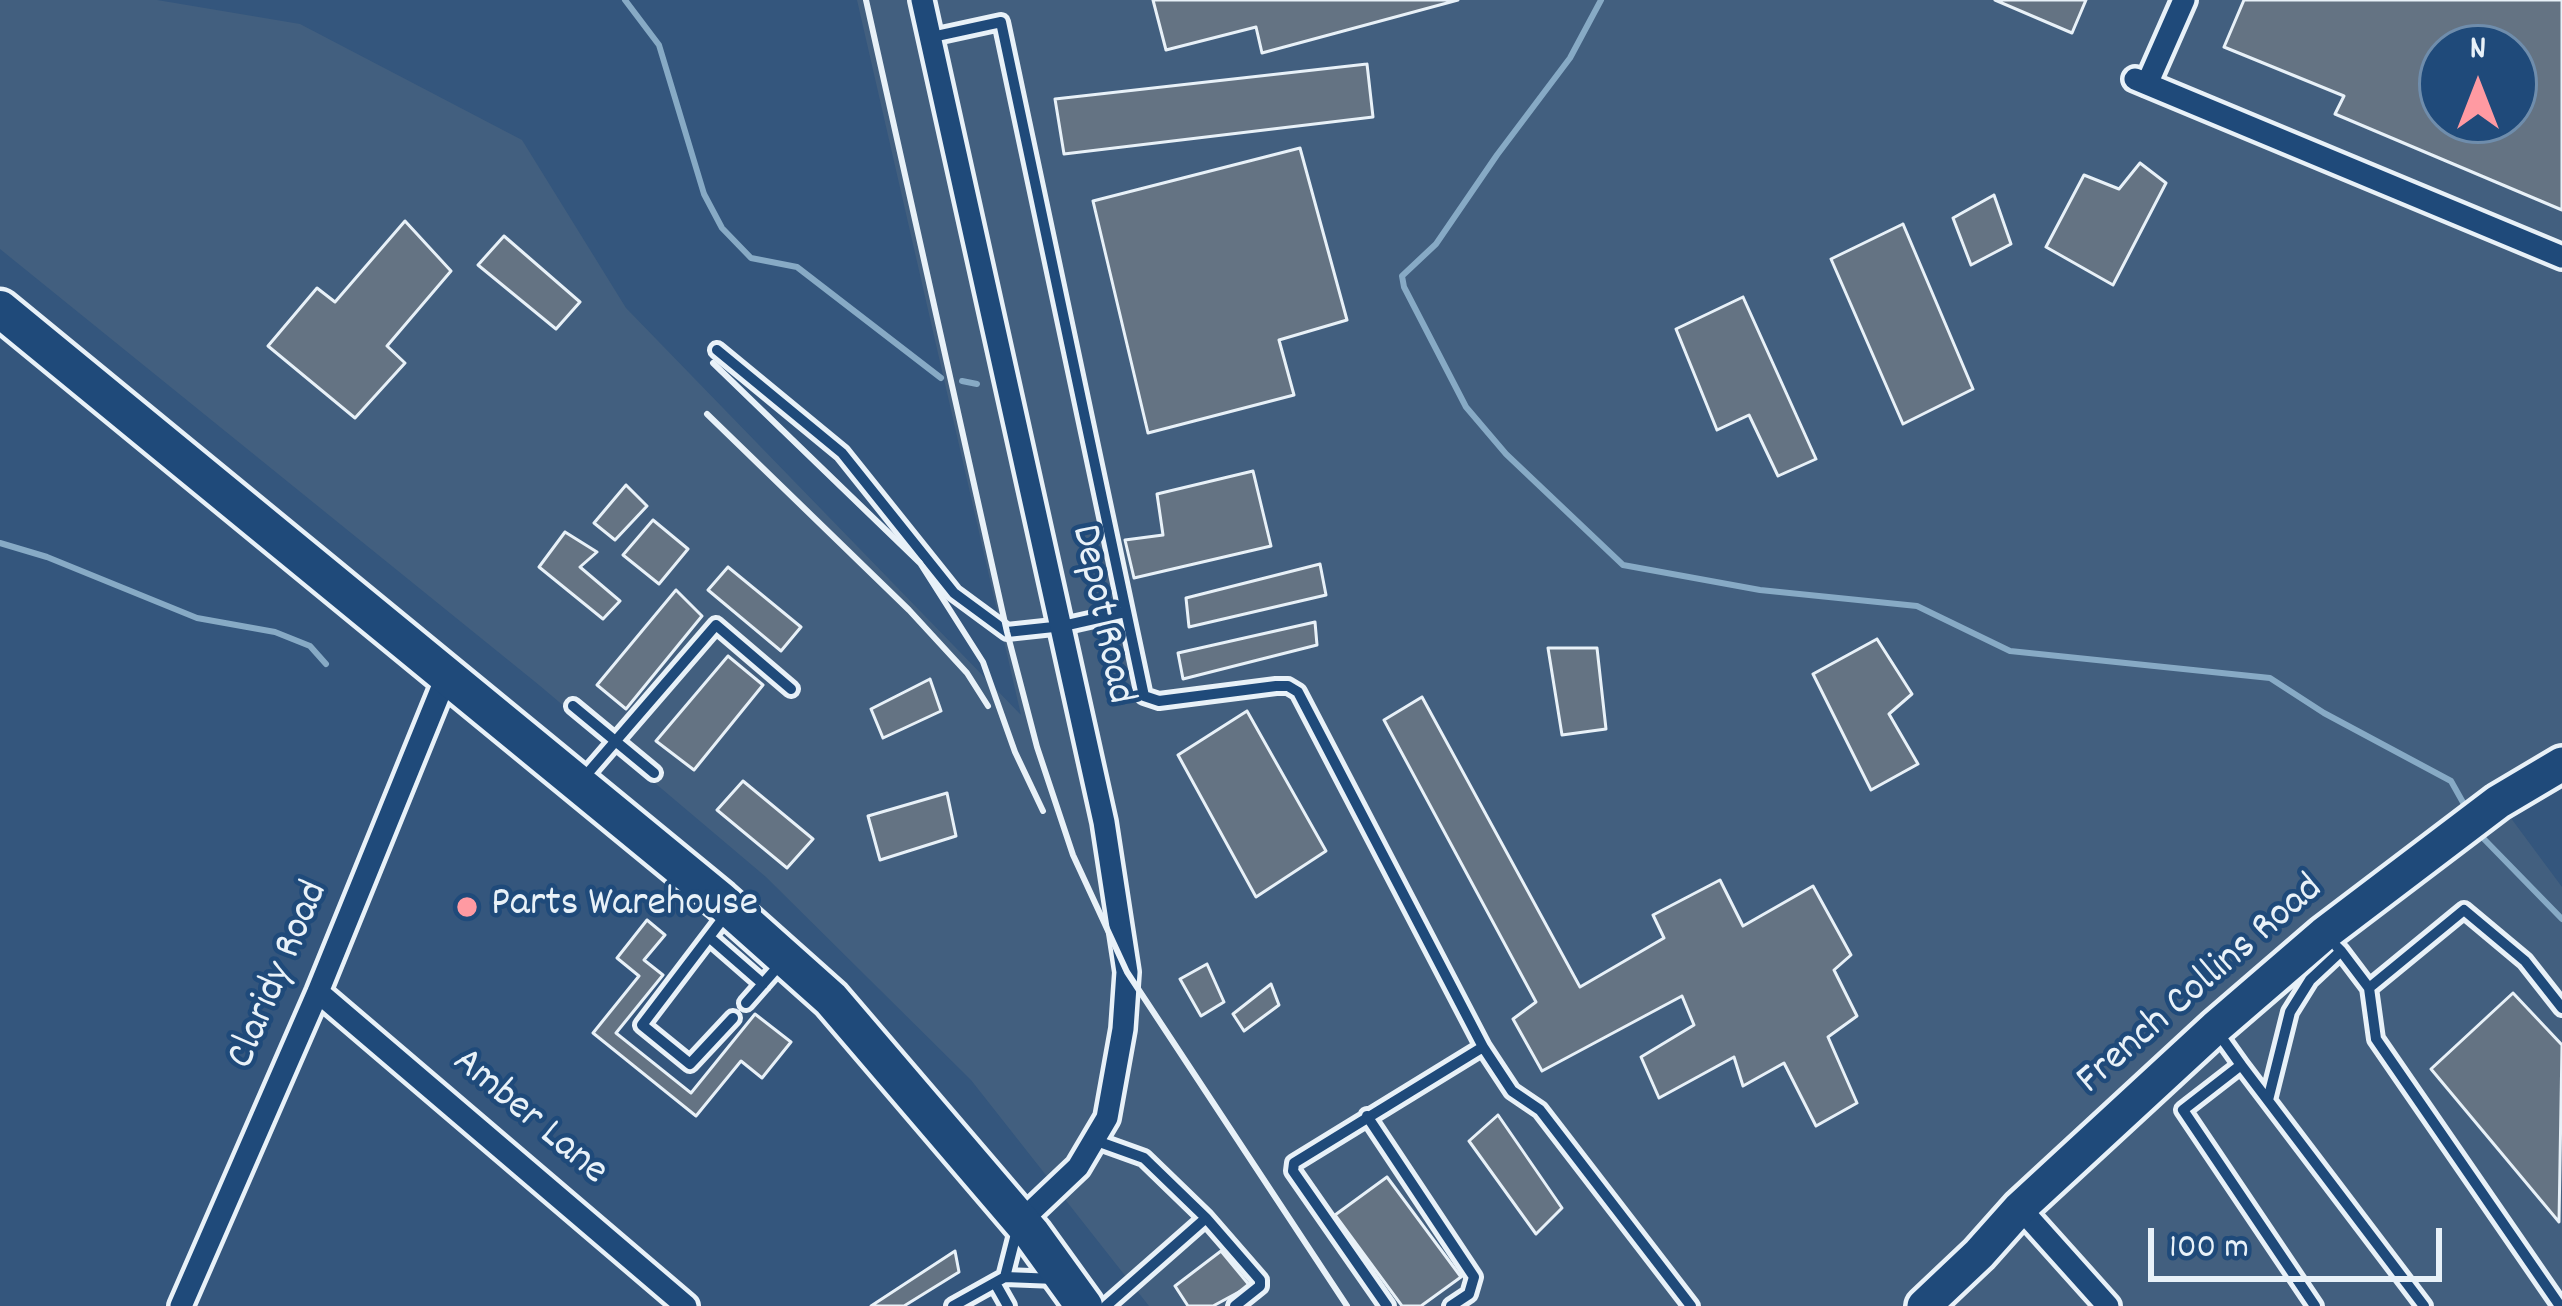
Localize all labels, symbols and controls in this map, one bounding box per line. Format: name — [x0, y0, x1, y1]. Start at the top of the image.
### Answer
north arrow — [2418, 24, 2538, 144]
text: N — [2470, 27, 2486, 74]
street label: Depot Road — [1055, 521, 1143, 709]
street label: French Collins Road — [2068, 866, 2336, 1108]
street label: Claridy Road — [219, 875, 343, 1077]
place label: Parts Warehouse — [491, 882, 758, 932]
marker: Parts Warehouse — [454, 894, 480, 920]
street label: Amber Lane — [440, 1039, 616, 1199]
scale bar — [2154, 1204, 2448, 1278]
text: 100 m — [2169, 1223, 2249, 1275]

